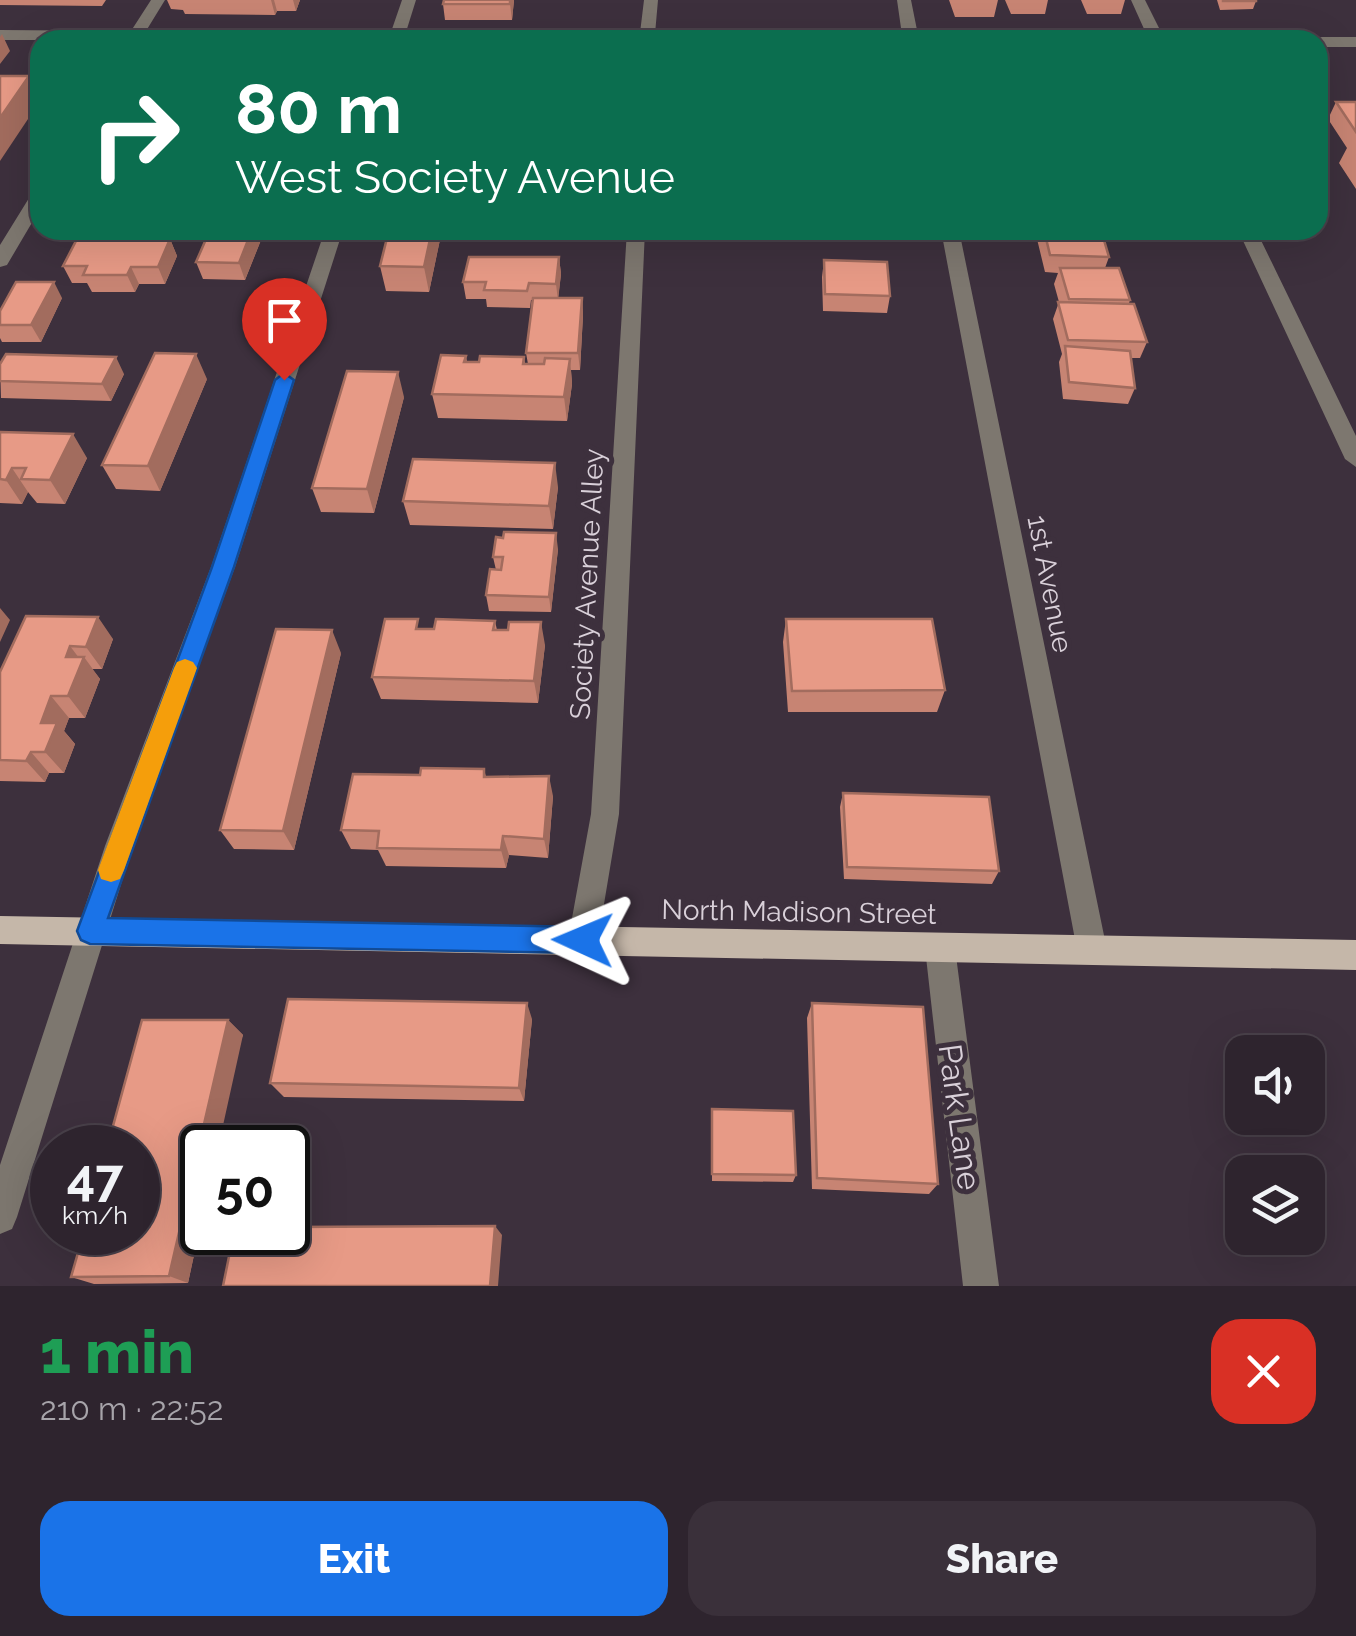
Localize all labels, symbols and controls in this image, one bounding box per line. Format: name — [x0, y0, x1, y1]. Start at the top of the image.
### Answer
text: 80 m — [235, 67, 402, 149]
icon: right — [70, 70, 200, 200]
text: West Society Avenue — [235, 151, 675, 204]
pin — [242, 278, 327, 381]
icon: arrive — [257, 293, 312, 348]
street label: Society Avenue Alley — [563, 448, 611, 720]
street label: 1st Avenue — [1021, 512, 1079, 656]
position arrow — [531, 888, 635, 992]
street label: North Madison Street — [661, 893, 937, 931]
map controls — [1225, 1035, 1325, 1255]
button: sound — [1225, 1035, 1325, 1135]
street label: Park Lane — [931, 1042, 989, 1192]
speed limit sign: 50 — [180, 1125, 310, 1255]
text: 47 — [67, 1148, 123, 1207]
button: layers — [1225, 1155, 1325, 1255]
text: km/h — [62, 1200, 128, 1230]
text: 1 min — [40, 1317, 194, 1387]
button: close — [1211, 1319, 1316, 1424]
text: 210 m · 22:52 — [40, 1390, 223, 1427]
button: Exit — [40, 1501, 668, 1616]
button: Share — [688, 1501, 1316, 1616]

